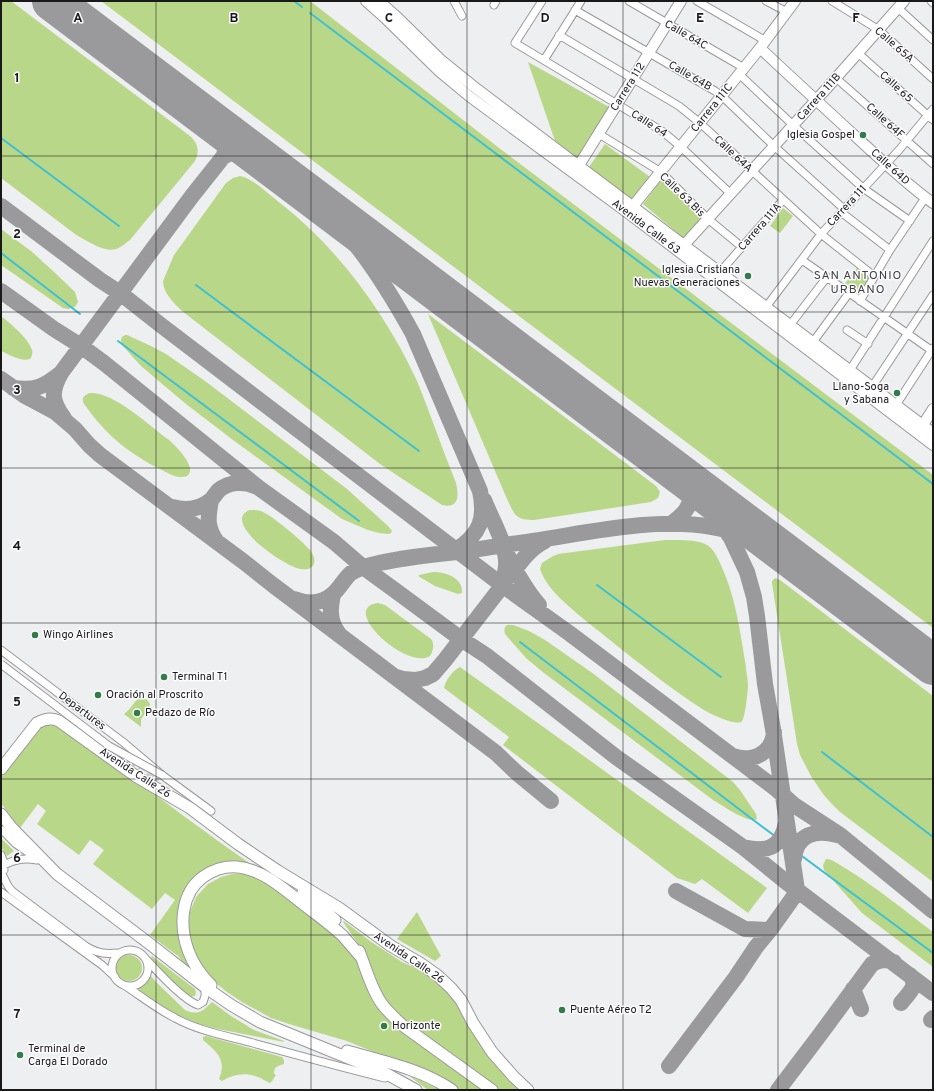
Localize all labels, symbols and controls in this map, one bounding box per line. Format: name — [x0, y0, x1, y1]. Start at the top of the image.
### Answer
text: A — [73, 11, 83, 27]
text: B — [230, 11, 239, 27]
text: C — [385, 11, 393, 27]
text: D — [540, 11, 550, 27]
text: E — [696, 11, 704, 27]
text: F — [852, 11, 860, 27]
street label: Calle 64C — [662, 17, 710, 53]
street label: Calle 65A — [871, 24, 917, 66]
street label: Calle 64B — [666, 58, 714, 94]
street label: Carrera 112 — [608, 60, 648, 114]
street label: Calle 65 — [876, 68, 916, 106]
street label: Carrera 111B — [794, 70, 844, 124]
text: 1 — [14, 71, 20, 87]
street label: Carrera 111C — [688, 81, 736, 135]
street label: Calle 64F — [863, 100, 907, 142]
street label: Calle 64 — [628, 107, 670, 141]
place label: Iglesia Gospel — [787, 128, 855, 142]
marker: Iglesia Gospel — [858, 130, 868, 140]
street label: Calle 64A — [711, 133, 755, 175]
street label: Calle 64D — [867, 146, 913, 188]
street label: Calle 63 Bis — [656, 170, 708, 220]
street label: Carrera 111 — [824, 182, 870, 230]
street label: Avenida Calle 63 — [609, 197, 683, 257]
street label: Carrera 111A — [735, 200, 785, 254]
text: 2 — [13, 227, 21, 243]
place label: Iglesia Cristiana Nuevas Generaciones — [634, 263, 740, 290]
district label: SAN ANTONIO URBANO — [814, 268, 902, 298]
marker: Iglesia Cristiana Nuevas Generaciones — [743, 271, 753, 281]
place label: Llano-Soga y Sabana — [832, 380, 889, 407]
text: 3 — [13, 383, 21, 399]
marker: Llano-Soga y Sabana — [892, 388, 902, 398]
text: 4 — [13, 539, 21, 555]
place label: Wingo Airlines — [43, 628, 113, 642]
marker: Wingo Airlines — [30, 630, 40, 640]
place label: Terminal T1 — [172, 670, 228, 684]
marker: Terminal T1 — [159, 672, 169, 682]
place label: Oración al Proscrito — [106, 688, 203, 702]
street label: Departures — [56, 689, 108, 733]
marker: Oración al Proscrito — [93, 690, 103, 700]
text: 5 — [13, 695, 21, 711]
place label: Pedazo de Río — [145, 706, 215, 720]
marker: Pedazo de Río — [132, 708, 142, 718]
street label: Avenida Calle 26 — [97, 745, 173, 801]
text: 6 — [13, 851, 21, 867]
street label: Avenida Calle 26 — [371, 929, 447, 987]
place label: Puente Aéreo T2 — [570, 1003, 652, 1017]
marker: Puente Aéreo T2 — [557, 1005, 567, 1015]
text: 7 — [14, 1007, 21, 1023]
place label: Horizonte — [392, 1019, 440, 1033]
marker: Horizonte — [379, 1021, 389, 1031]
place label: Terminal de Carga El Dorado — [28, 1042, 108, 1069]
marker: Terminal de Carga El Dorado — [15, 1050, 25, 1060]

